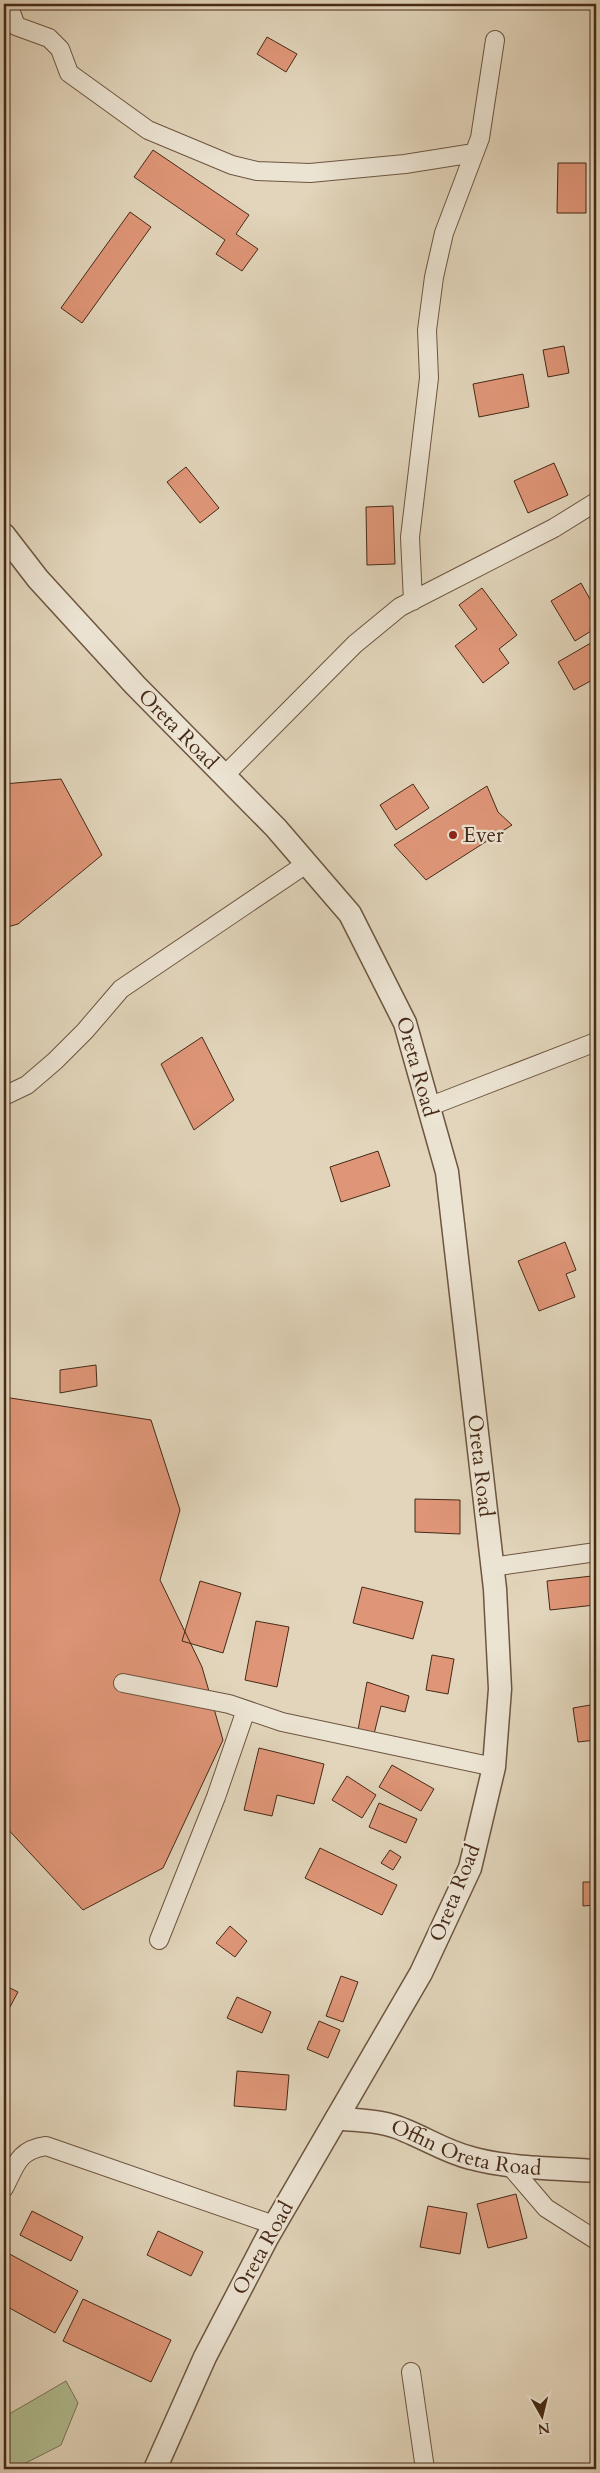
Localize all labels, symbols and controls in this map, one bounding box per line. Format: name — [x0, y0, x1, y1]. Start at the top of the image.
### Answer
street label: Oreta Road — [132, 682, 225, 776]
place label: Ever — [463, 821, 504, 850]
marker: Ever — [447, 829, 459, 841]
street label: Oreta Road — [389, 1013, 445, 1120]
street label: Oreta Road — [461, 1413, 501, 1518]
street label: Oreta Road — [422, 1840, 488, 1946]
street label: Offin Oreta Road — [387, 2112, 542, 2183]
street label: Oreta Road — [225, 2196, 301, 2300]
north arrow — [518, 2390, 568, 2440]
text: N — [536, 2418, 551, 2439]

